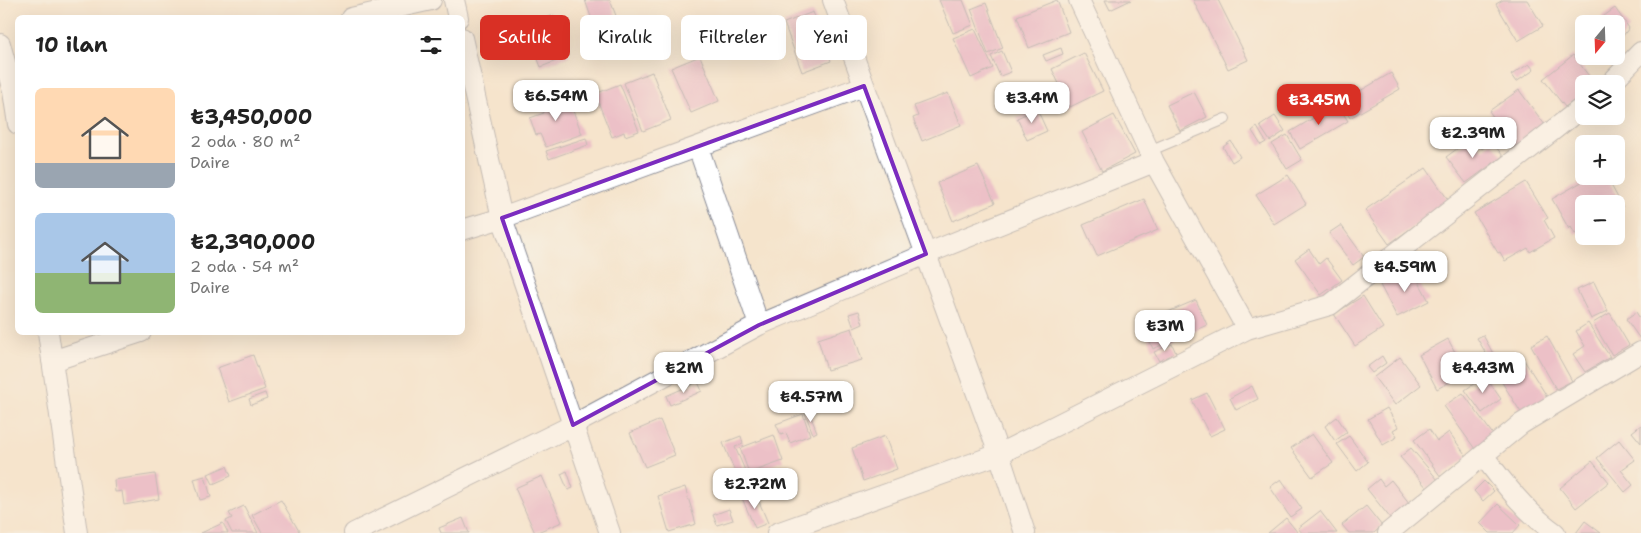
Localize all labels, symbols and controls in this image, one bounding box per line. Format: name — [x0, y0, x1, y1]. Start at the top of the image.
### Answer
chip: Satılık — [480, 15, 570, 60]
chip: Kiralık — [580, 15, 671, 60]
chip: Filtreler — [681, 15, 786, 60]
chip: Yeni — [796, 15, 867, 60]
north arrow — [1575, 15, 1625, 65]
map controls — [1575, 15, 1625, 245]
text: 10 ilan — [35, 31, 108, 59]
icon: filters — [417, 31, 445, 59]
button: layers — [1575, 75, 1625, 125]
pin: ₺6.54M — [515, 80, 597, 122]
pin: ₺3.4M — [997, 82, 1067, 124]
pin: ₺3.45M — [1278, 84, 1360, 126]
text: ₺6.54M — [524, 85, 588, 106]
text: ₺3.4M — [1006, 87, 1058, 108]
text: ₺3.45M — [1288, 89, 1350, 110]
text: ₺3,450,000 — [190, 103, 313, 131]
icon: home — [75, 108, 135, 168]
pin: ₺2.39M — [1432, 116, 1514, 159]
text: ₺2.39M — [1441, 122, 1505, 143]
text: 2 oda · 80 m² — [190, 131, 301, 152]
button: + — [1575, 135, 1625, 185]
text: Daire — [190, 152, 230, 173]
button: − — [1575, 195, 1625, 245]
text: ₺2,390,000 — [190, 228, 315, 256]
icon: home — [75, 233, 135, 293]
pin: ₺4.59M — [1364, 250, 1446, 293]
text: 2 oda · 54 m² — [190, 256, 299, 277]
text: ₺4.59M — [1373, 256, 1437, 277]
text: Daire — [190, 277, 230, 298]
pin: ₺3M — [1141, 310, 1189, 352]
text: ₺3M — [1146, 315, 1184, 336]
pin: ₺2M — [660, 352, 708, 394]
pin: ₺4.43M — [1442, 352, 1524, 394]
text: ₺2M — [665, 357, 703, 378]
text: ₺4.43M — [1452, 357, 1514, 378]
pin: ₺4.57M — [770, 380, 852, 423]
text: ₺4.57M — [779, 386, 843, 407]
pin: ₺2.72M — [714, 468, 796, 510]
text: ₺2.72M — [724, 473, 786, 494]

